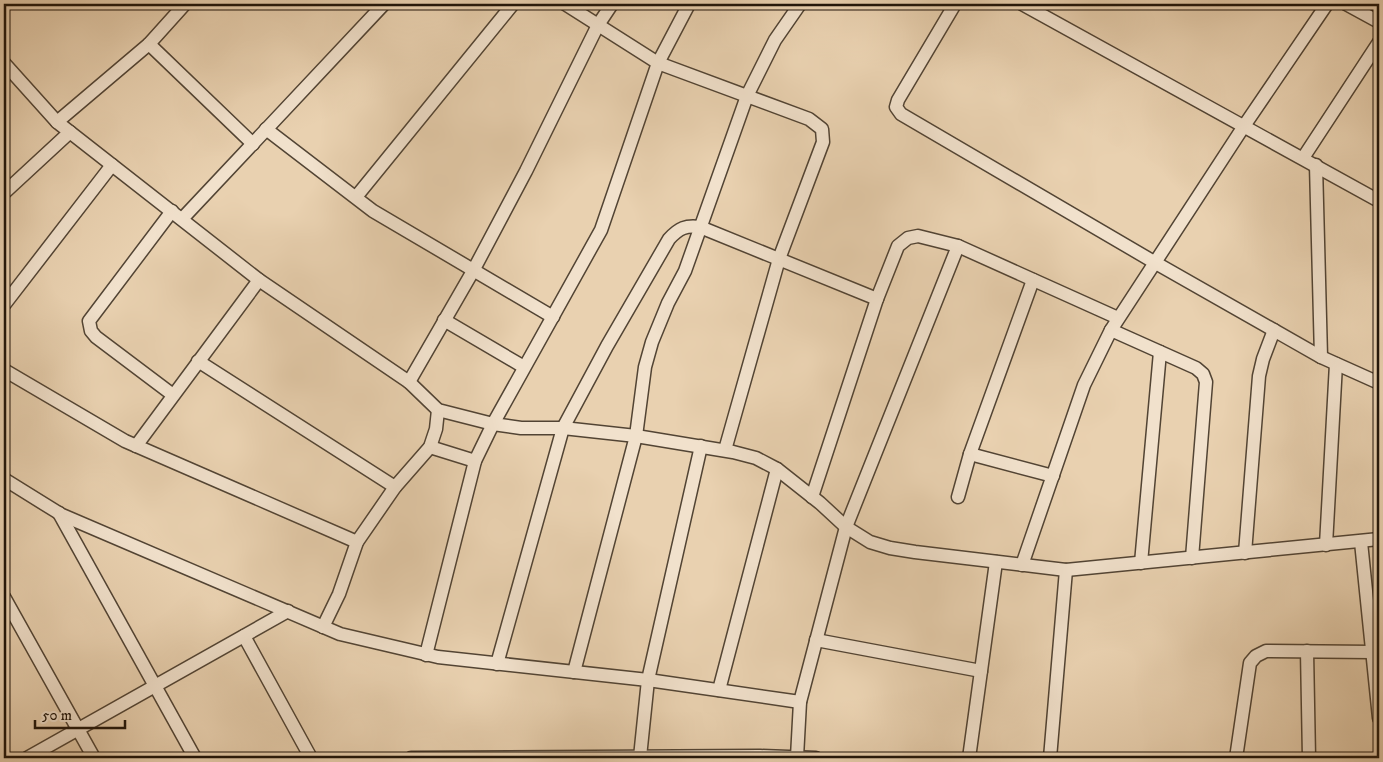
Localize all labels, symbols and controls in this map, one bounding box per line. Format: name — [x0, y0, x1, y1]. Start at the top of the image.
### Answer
scale bar — [35, 697, 125, 729]
text: 50 m — [42, 706, 72, 725]

